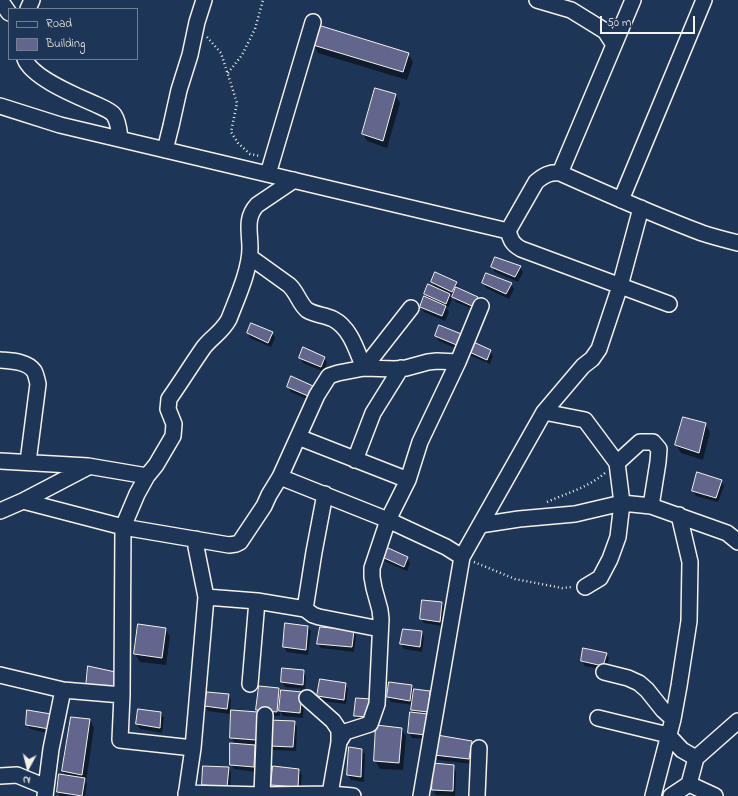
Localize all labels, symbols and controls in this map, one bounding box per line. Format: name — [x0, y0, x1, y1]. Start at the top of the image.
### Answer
legend — [8, 8, 138, 60]
scale bar — [602, 8, 697, 34]
text: 50 m — [607, 14, 631, 32]
text: Road — [46, 15, 72, 33]
text: Building — [46, 35, 85, 53]
north arrow — [8, 748, 48, 788]
text: N — [22, 772, 31, 788]

